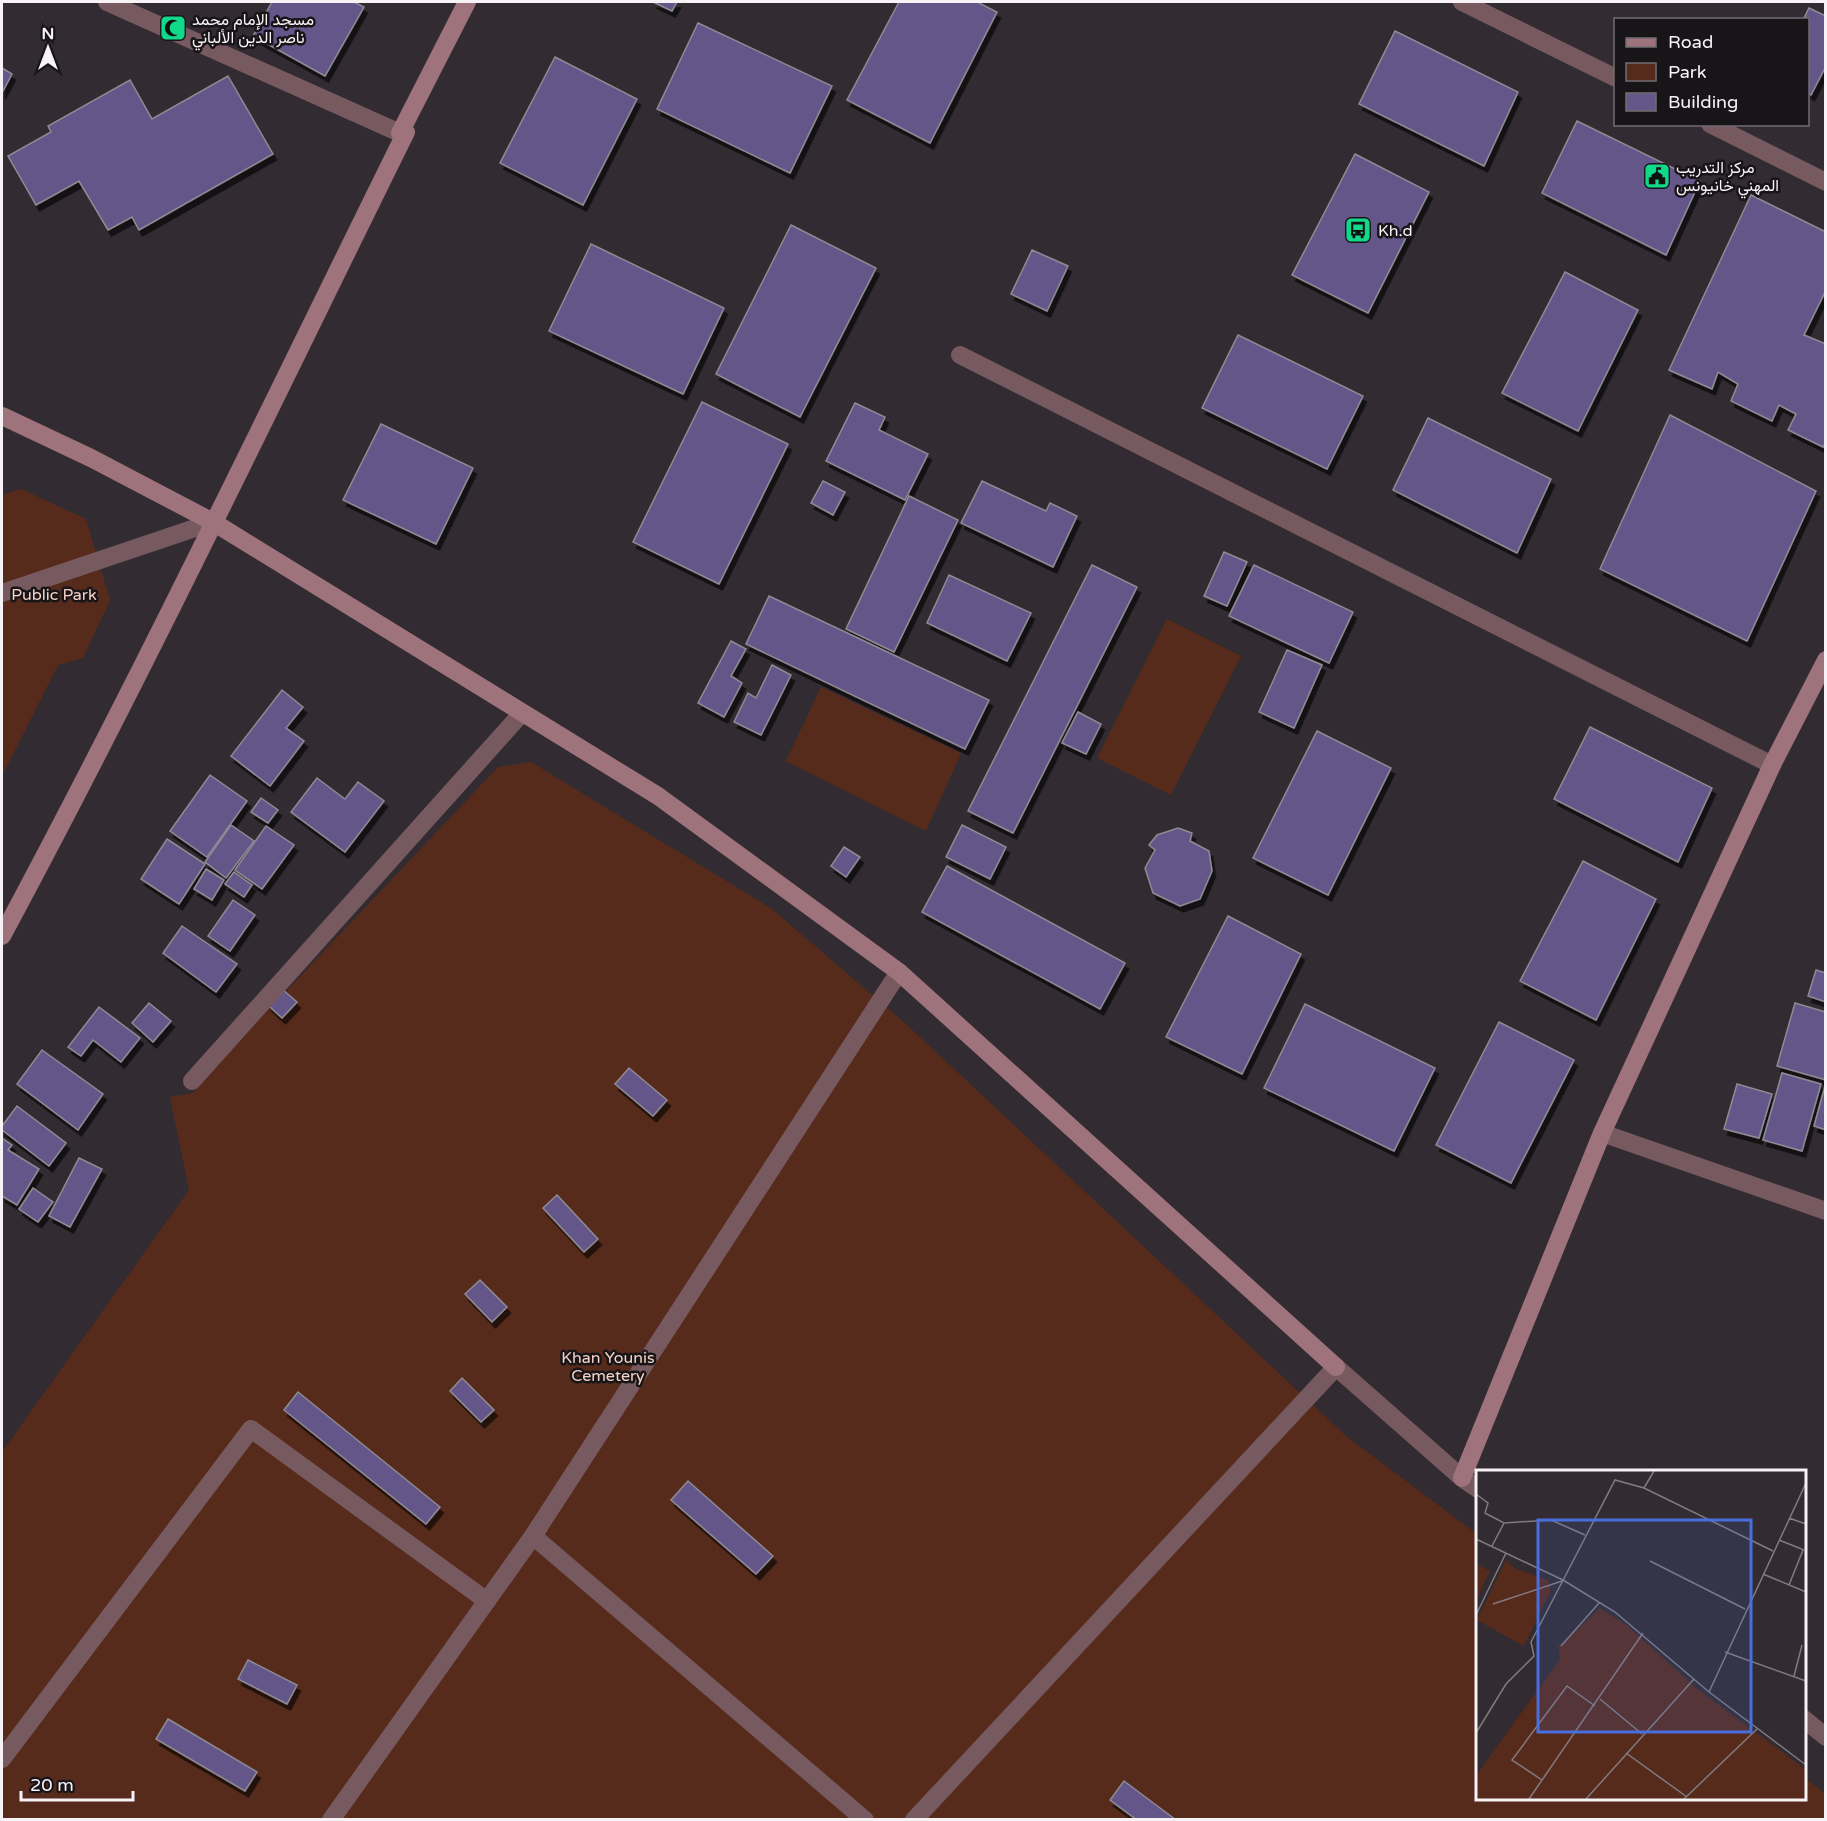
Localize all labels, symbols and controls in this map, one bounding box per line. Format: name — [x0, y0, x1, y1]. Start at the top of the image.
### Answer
place label: مسجد الإمام محمد ناصر الدين الألباني — [192, 10, 314, 51]
mosque icon: مسجد الإمام محمد ناصر الدين الألباني — [158, 13, 188, 43]
north arrow — [18, 18, 78, 78]
legend — [1614, 18, 1809, 126]
text: N — [42, 24, 54, 44]
text: Road — [1668, 31, 1713, 53]
text: Park — [1668, 61, 1707, 83]
text: Building — [1668, 91, 1738, 113]
place label: مركز التدريب المهني خانيونس — [1676, 158, 1779, 199]
public building icon: مركز التدريب المهني خانيونس — [1642, 161, 1672, 191]
bus stop icon: Kh.d — [1343, 215, 1373, 245]
place label: Kh.d — [1378, 221, 1413, 241]
park label: Public Park — [11, 585, 97, 605]
park label: Khan Younis Cemetery — [561, 1348, 655, 1386]
inset map — [1476, 1470, 1806, 1800]
scale bar — [21, 1764, 134, 1802]
text: 20 m — [30, 1774, 74, 1796]

